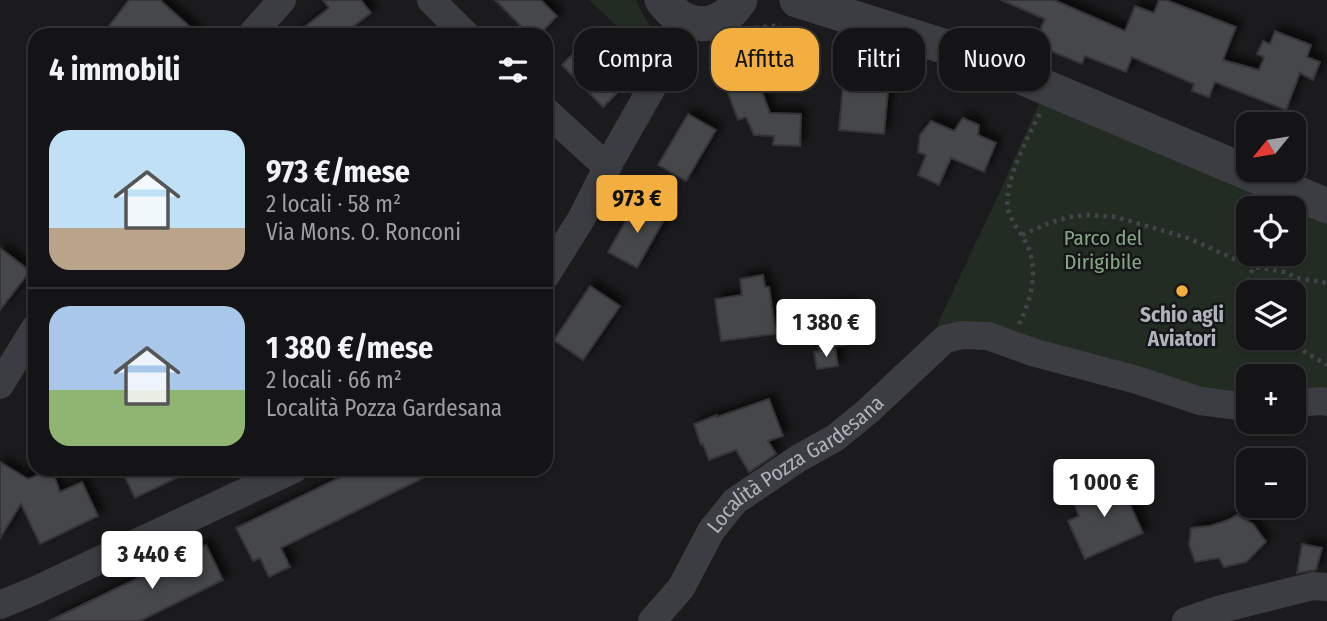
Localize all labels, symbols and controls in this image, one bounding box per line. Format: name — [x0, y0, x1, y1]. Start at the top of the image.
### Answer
chip: Compra — [574, 28, 697, 91]
chip: Affitta — [711, 28, 819, 91]
chip: Filtri — [833, 28, 925, 91]
chip: Nuovo — [939, 28, 1050, 91]
icon: filters — [494, 51, 532, 89]
text: 4 immobili — [49, 52, 180, 88]
north arrow — [1236, 112, 1306, 182]
map controls — [1236, 112, 1306, 518]
text: 973 €/mese — [266, 154, 410, 190]
icon: home — [105, 158, 189, 242]
pin: 973 € — [588, 176, 686, 235]
text: 973 € — [612, 184, 662, 212]
text: 2 locali · 58 m² — [266, 190, 401, 218]
button: locate — [1236, 196, 1306, 266]
text: Via Mons. O. Ronconi — [266, 218, 461, 246]
park label: Parco del Dirigibile — [1064, 225, 1143, 275]
button: layers — [1236, 280, 1306, 350]
marker: Schio agli Aviatori — [1174, 283, 1190, 299]
pin: 1 380 € — [761, 300, 891, 359]
place label: Schio agli Aviatori — [1140, 302, 1224, 352]
text: 1 380 € — [792, 308, 860, 336]
text: 1 380 €/mese — [266, 330, 433, 366]
icon: home — [105, 334, 189, 418]
button: + — [1236, 364, 1306, 434]
text: 2 locali · 66 m² — [266, 366, 402, 394]
street label: Località Pozza Gardesana — [701, 390, 889, 538]
text: Località Pozza Gardesana — [266, 394, 502, 422]
button: − — [1236, 448, 1306, 518]
pin: 1 000 € — [1039, 460, 1169, 519]
text: 1 000 € — [1069, 468, 1139, 496]
pin: 3 440 € — [87, 532, 217, 591]
text: 3 440 € — [118, 540, 186, 568]

